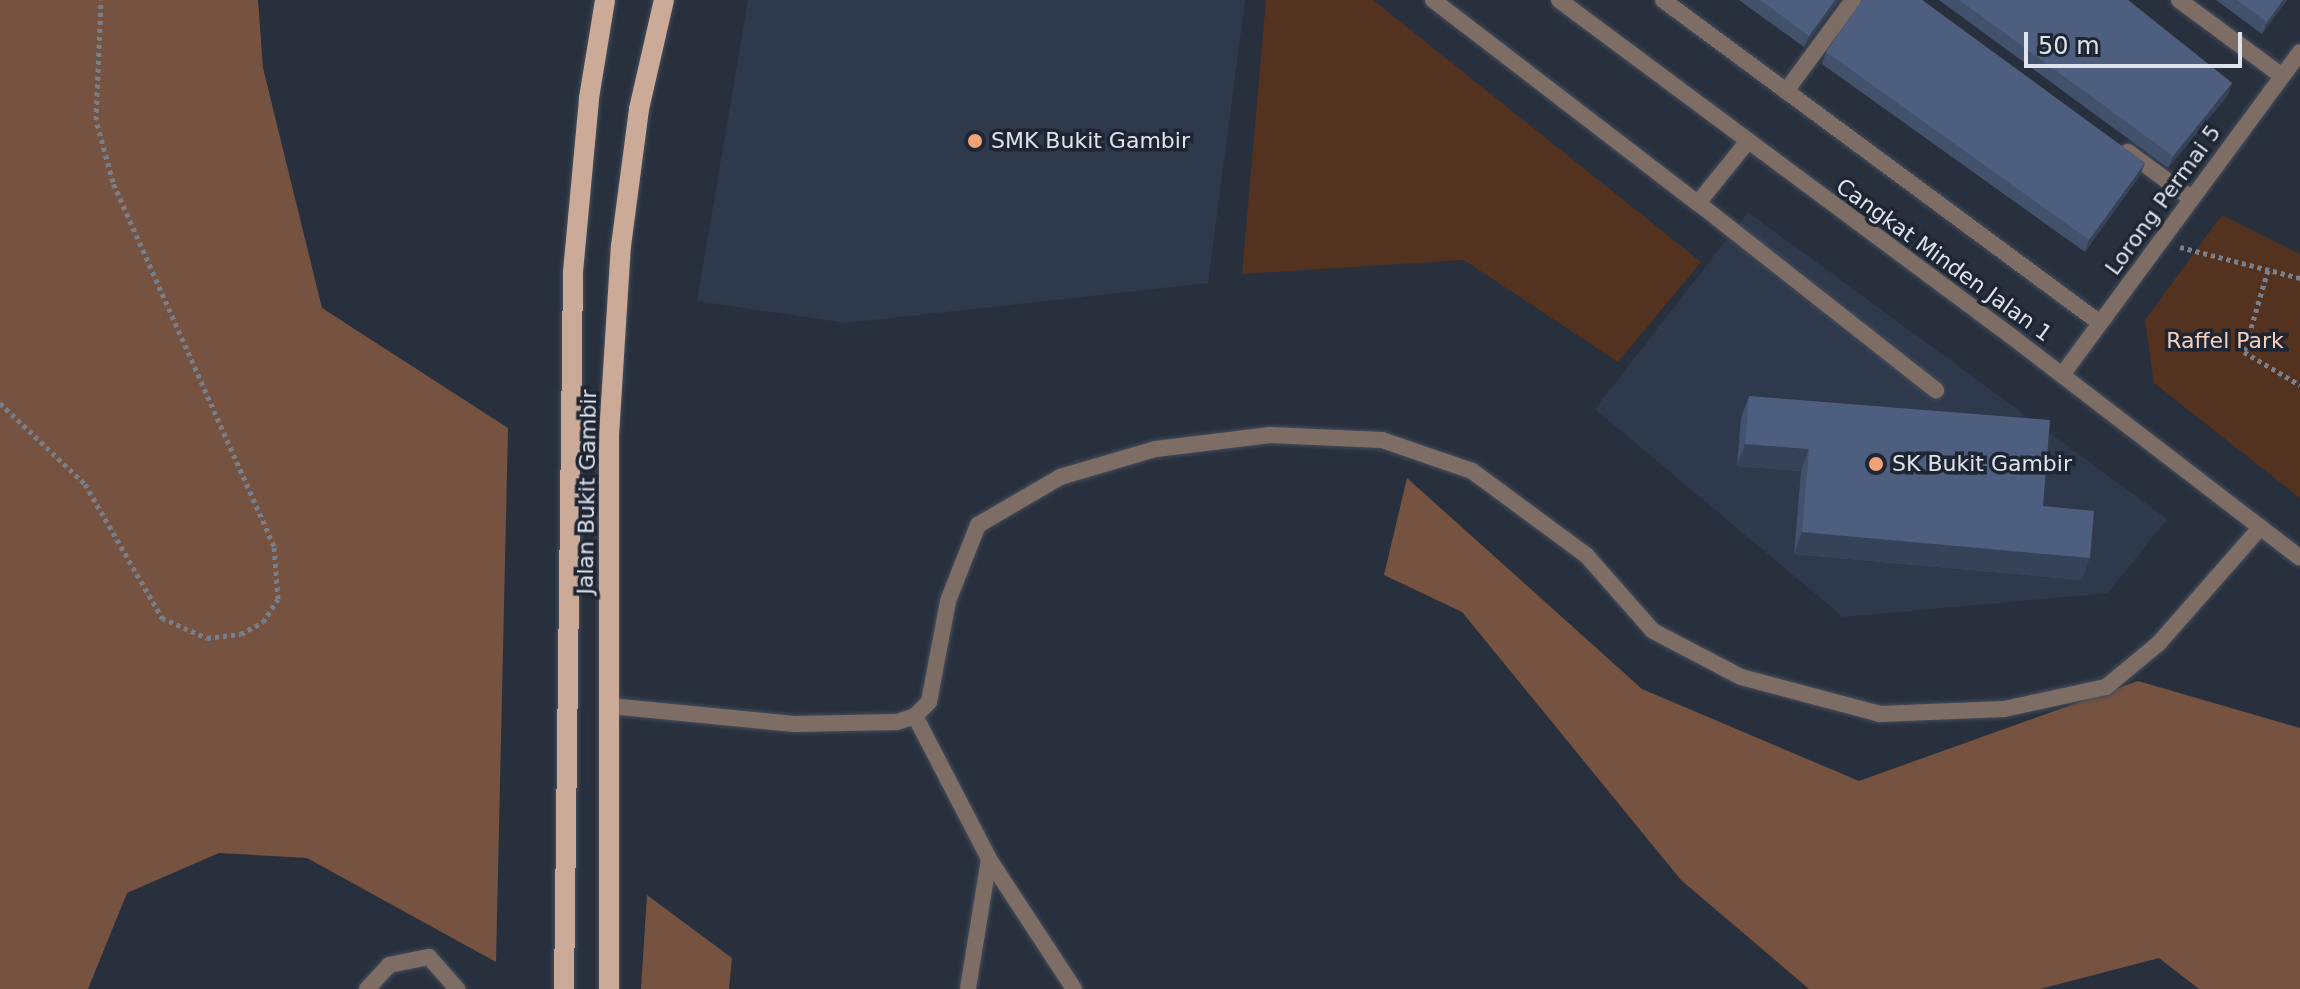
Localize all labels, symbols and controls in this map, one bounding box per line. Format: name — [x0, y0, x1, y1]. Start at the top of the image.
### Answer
scale bar — [2028, 16, 2246, 66]
text: 50 m — [2038, 32, 2100, 60]
street label: Lorong Permai 5 — [2100, 120, 2226, 280]
place label: SMK Bukit Gambir — [991, 128, 1190, 154]
marker: SMK Bukit Gambir — [966, 132, 984, 150]
street label: Cangkat Minden Jalan 1 — [1831, 173, 2057, 347]
park label: Raffel Park — [2166, 328, 2284, 354]
street label: Jalan Bukit Gambir — [572, 389, 602, 595]
place label: SK Bukit Gambir — [1892, 451, 2072, 477]
marker: SK Bukit Gambir — [1867, 455, 1885, 473]

